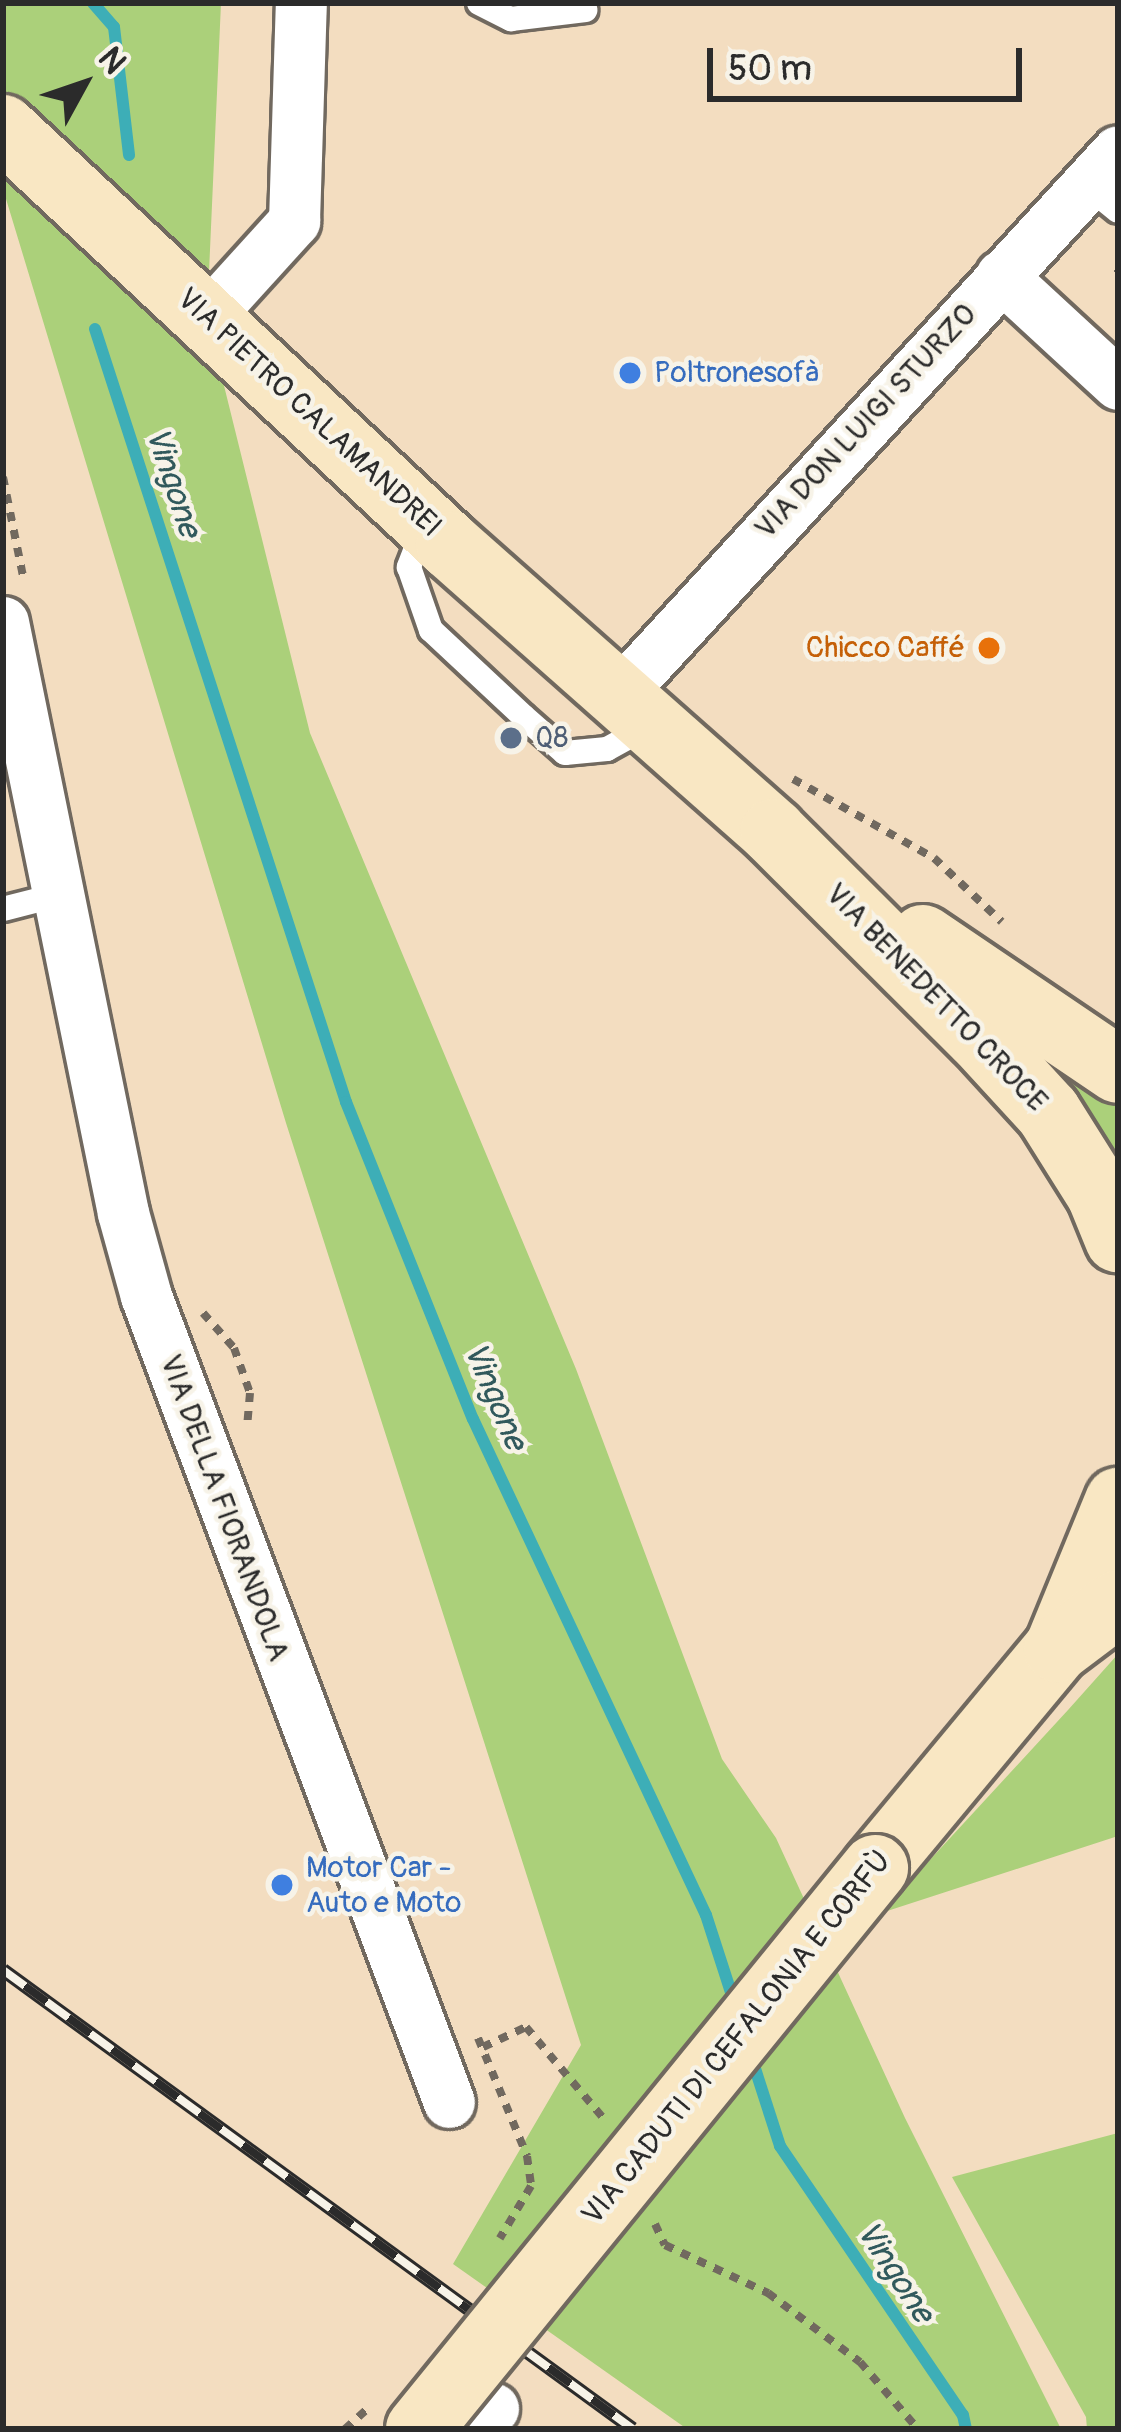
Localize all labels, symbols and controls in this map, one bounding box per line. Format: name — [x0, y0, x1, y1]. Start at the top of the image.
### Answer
north arrow — [24, 24, 144, 144]
scale bar — [713, 24, 1028, 98]
text: N — [89, 39, 135, 82]
text: 50 m — [728, 46, 812, 91]
street label: VIA PIETRO CALAMANDREI — [169, 281, 449, 545]
street label: VIA DON LUIGI STURZO — [748, 297, 984, 547]
place label: Poltronesofà — [654, 355, 819, 391]
marker: Poltronesofà — [617, 360, 643, 386]
water label: Vingone — [137, 422, 209, 542]
place label: Chicco Caffé — [806, 630, 965, 666]
marker: Chicco Caffé — [976, 635, 1002, 661]
place label: Q8 — [535, 720, 568, 756]
marker: Q8 — [498, 725, 524, 751]
street label: VIA BENEDETTO CROCE — [818, 876, 1054, 1120]
water label: Vingone — [455, 1336, 535, 1456]
street label: VIA DELLA FIORANDOLA — [152, 1350, 296, 1666]
street label: VIA CADUTI DI CEFALONIA E CORFÙ — [575, 1844, 899, 2232]
place label: Motor Car - Auto e Moto — [306, 1850, 461, 1920]
marker: Motor Car - Auto e Moto — [269, 1872, 295, 1898]
water label: Vingone — [848, 2214, 942, 2330]

